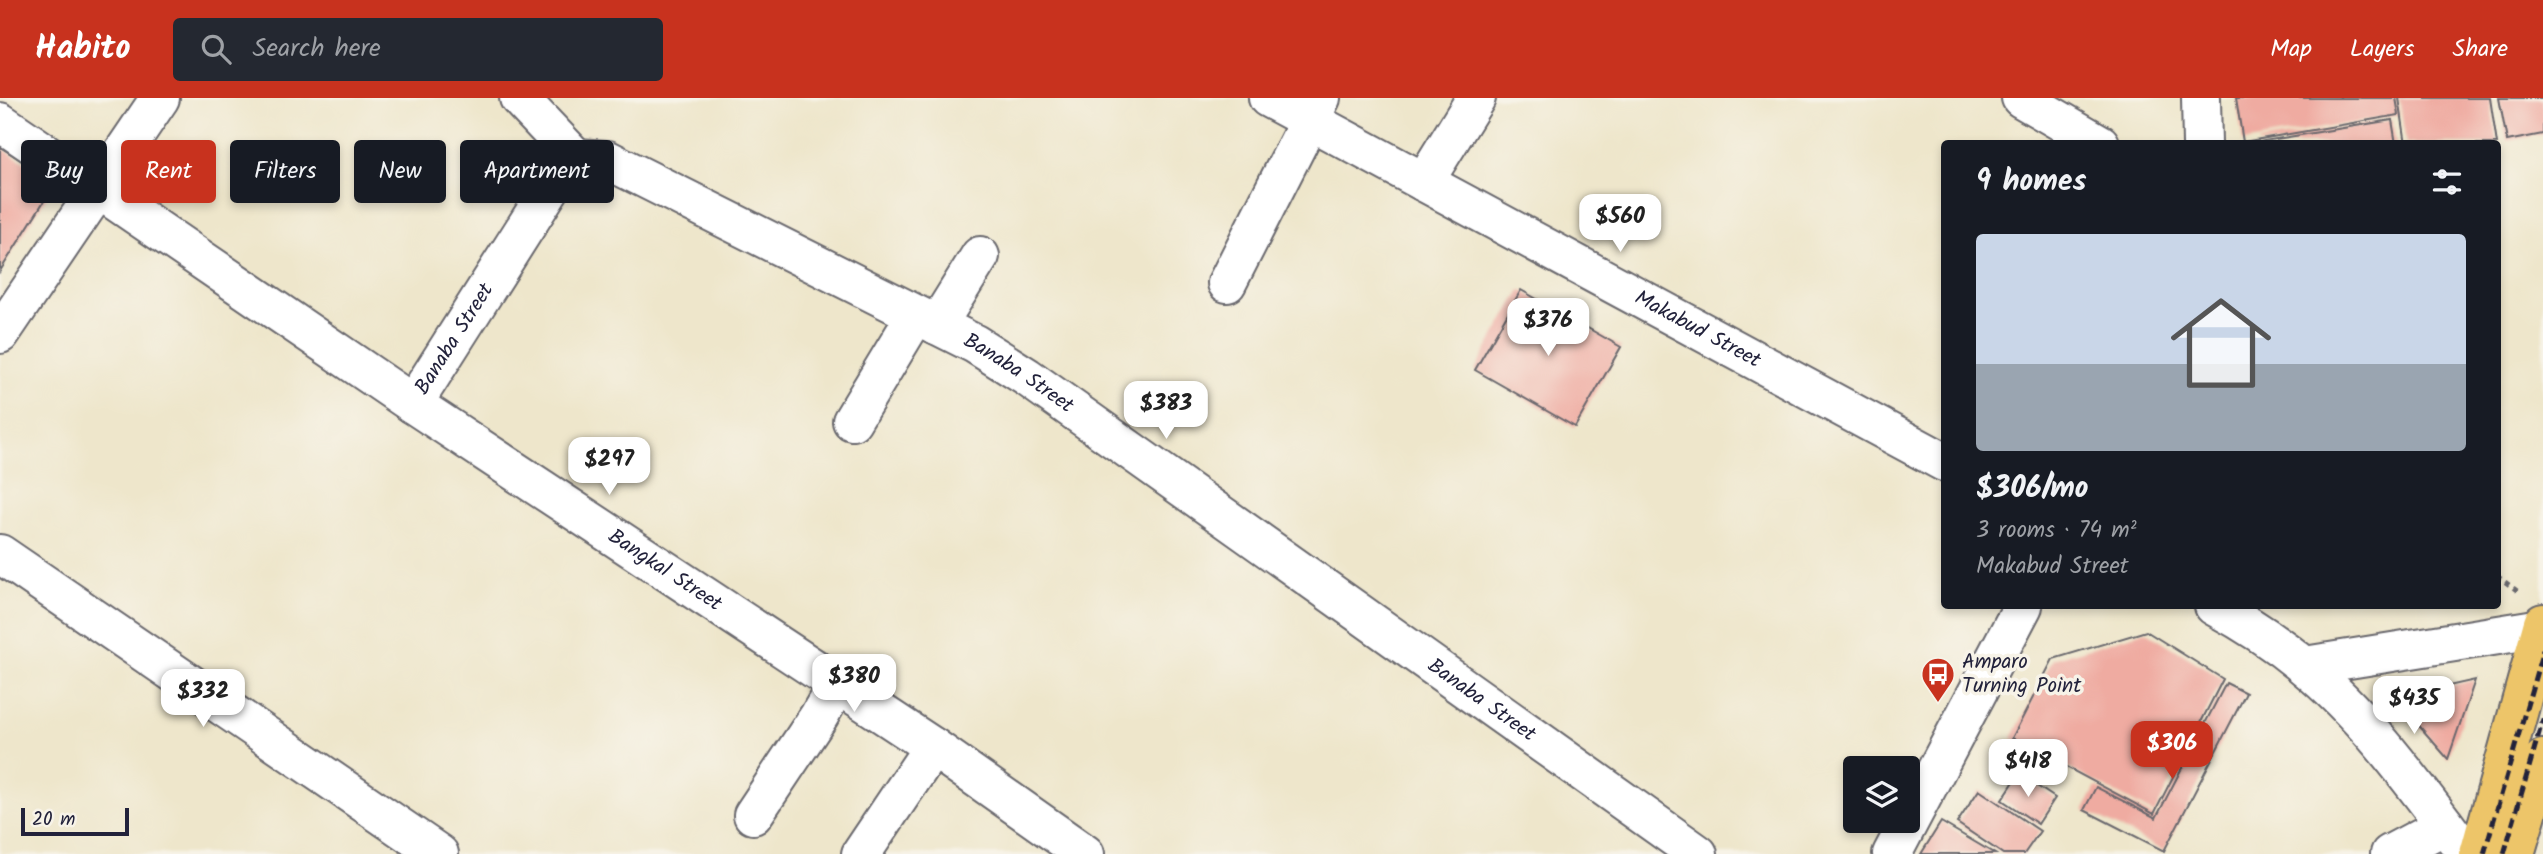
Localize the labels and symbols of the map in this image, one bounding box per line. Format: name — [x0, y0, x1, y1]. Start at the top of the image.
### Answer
pin: $560 — [1579, 194, 1661, 254]
street label: Banaba Street — [406, 276, 503, 401]
street label: Makabud Street — [1628, 282, 1768, 377]
pin: $376 — [1507, 299, 1589, 358]
street label: Banaba Street — [958, 324, 1081, 422]
pin: $383 — [1125, 382, 1207, 441]
pin: $297 — [568, 438, 650, 497]
street label: Bangkal Street — [601, 520, 730, 621]
place label: Amparo Turning Point — [1962, 646, 2082, 703]
street label: Banaba Street — [1420, 650, 1544, 751]
pin: $380 — [813, 654, 895, 714]
bus stop icon: Amparo Turning Point — [1919, 655, 1957, 704]
pin: $332 — [162, 670, 244, 729]
pin: $435 — [2373, 676, 2455, 736]
pin: $306 — [2131, 722, 2213, 781]
pin: $418 — [1987, 740, 2069, 799]
scale bar — [21, 805, 130, 837]

